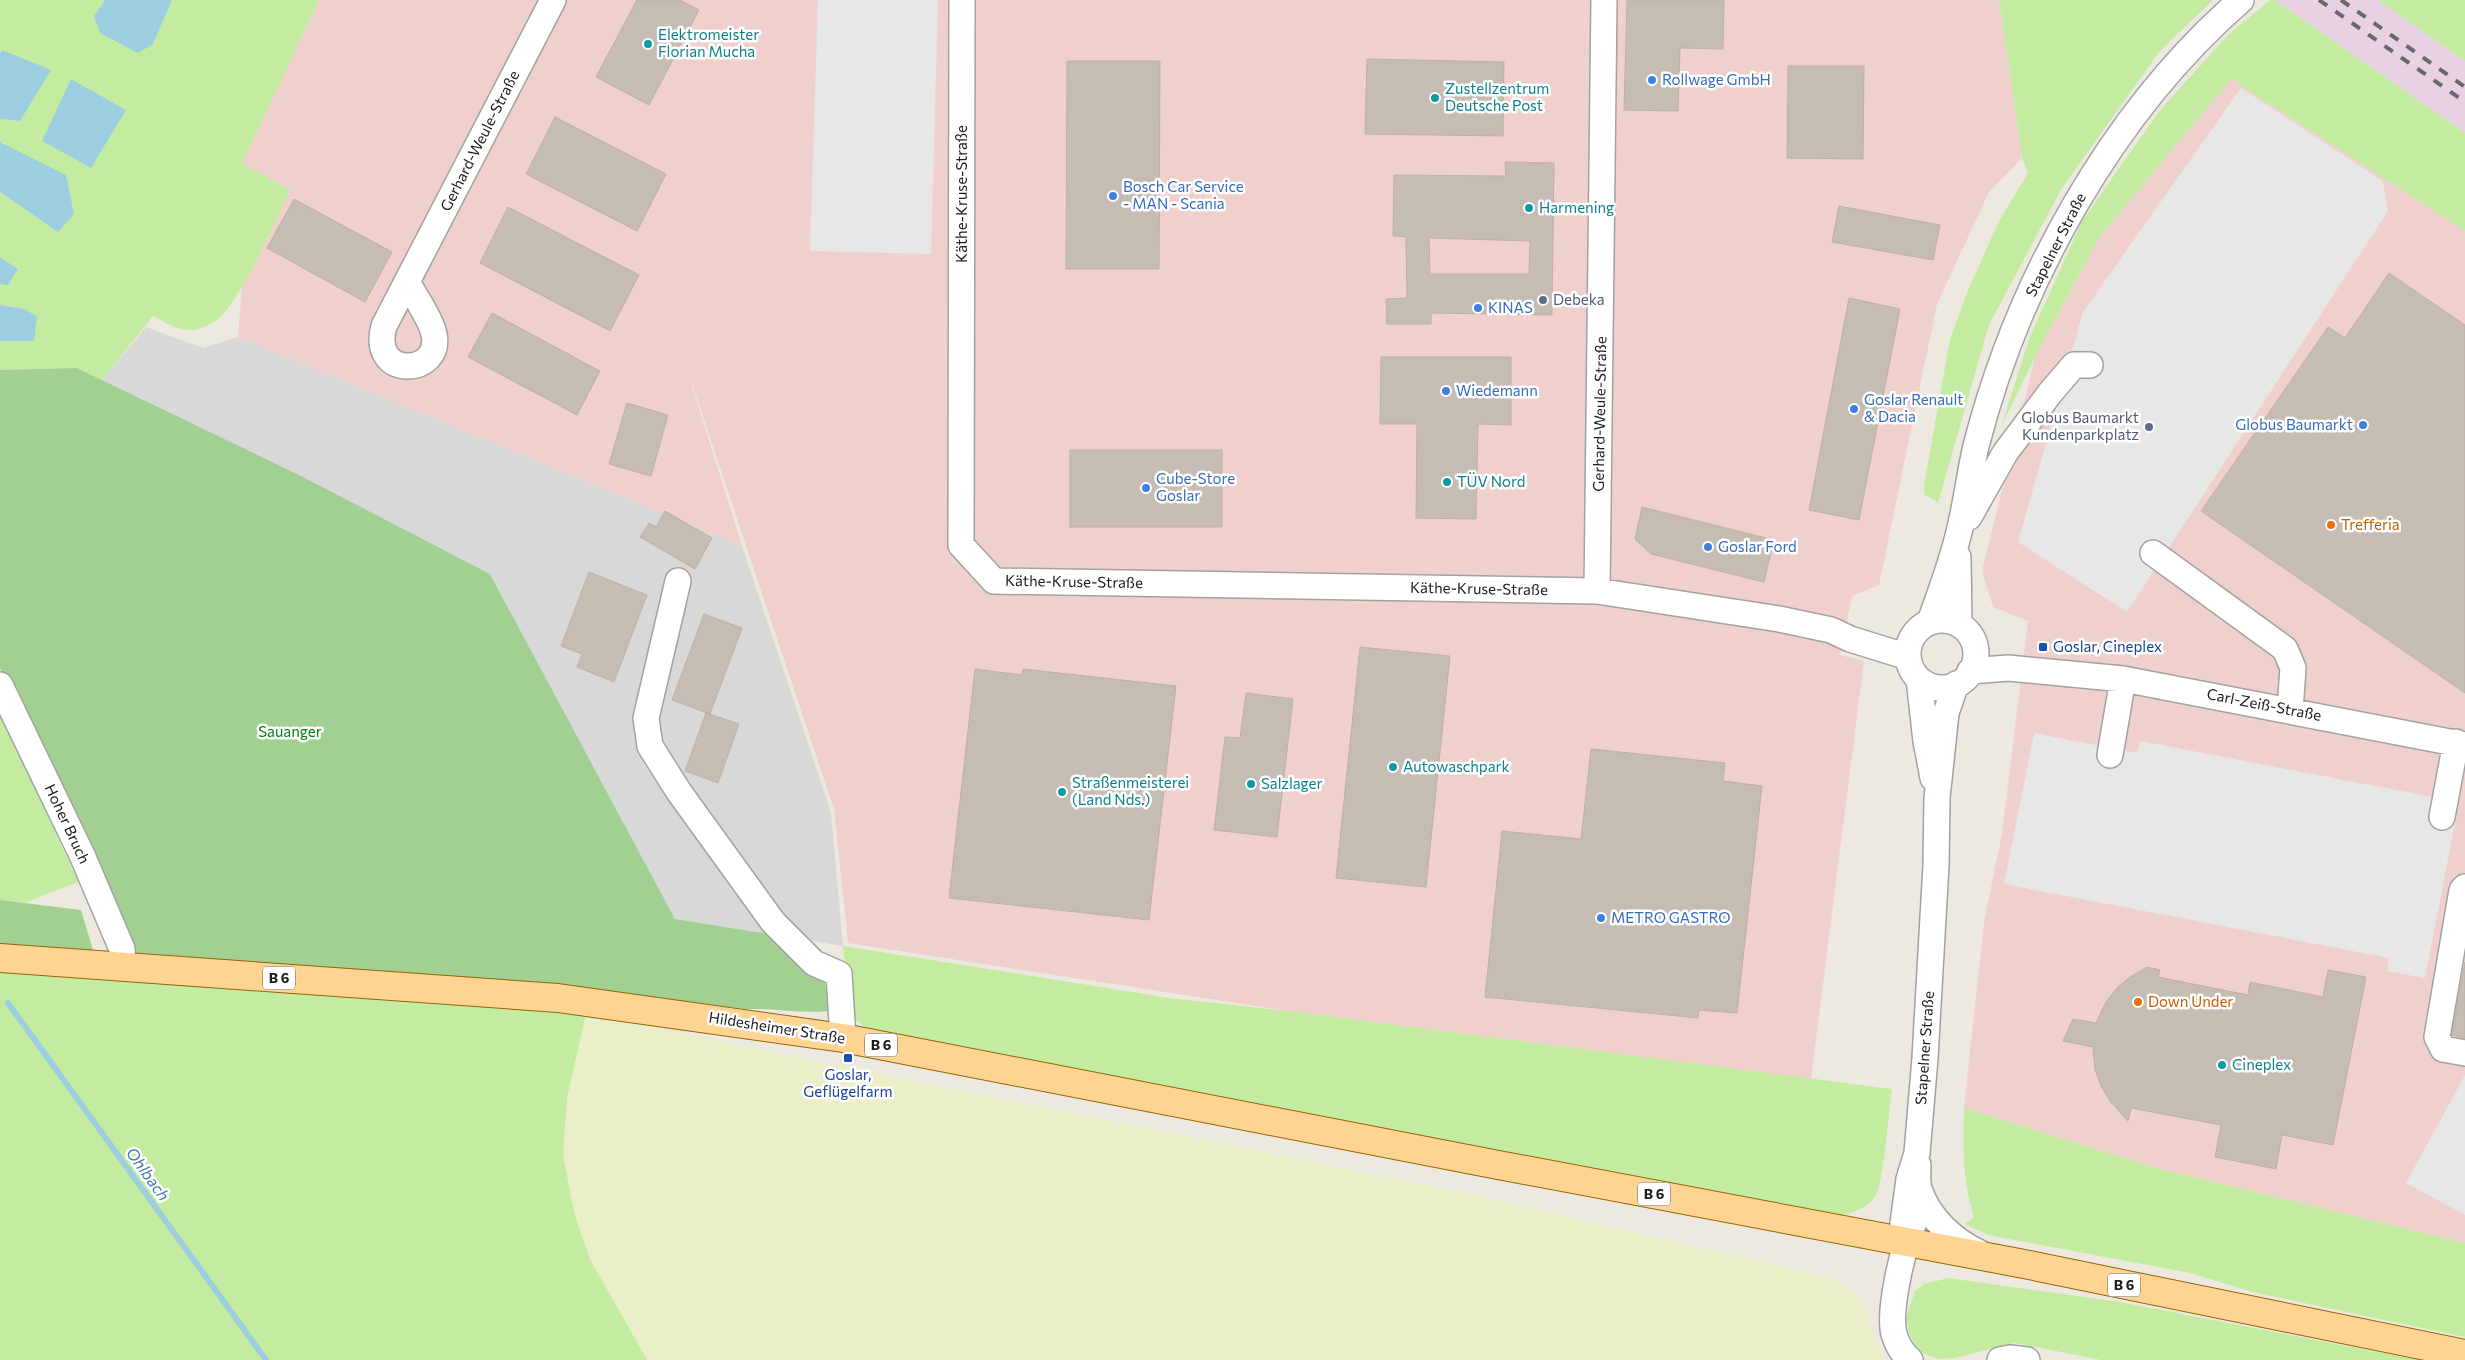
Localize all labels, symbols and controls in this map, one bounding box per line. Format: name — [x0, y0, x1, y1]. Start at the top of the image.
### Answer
place label: Elektromeister Florian Mucha — [658, 25, 759, 60]
marker: Elektromeister Florian Mucha — [642, 38, 654, 50]
street label: Gerhard-Weule-Straße — [436, 67, 522, 214]
place label: Rollwage GmbH — [1662, 70, 1771, 88]
marker: Rollwage GmbH — [1646, 74, 1658, 86]
place label: Zustellzentrum Deutsche Post — [1445, 79, 1549, 114]
marker: Zustellzentrum Deutsche Post — [1429, 92, 1441, 104]
street label: Käthe-Kruse-Straße — [952, 125, 970, 263]
place label: Bosch Car Service - MAN - Scania — [1123, 177, 1244, 212]
marker: Bosch Car Service - MAN - Scania — [1107, 190, 1119, 202]
street label: Stapelner Straße — [2021, 190, 2089, 299]
place label: Harmening — [1539, 198, 1614, 216]
marker: Harmening — [1523, 202, 1535, 214]
place label: Debeka — [1553, 290, 1605, 308]
marker: Debeka — [1537, 294, 1549, 306]
place label: KINAS — [1488, 298, 1533, 316]
marker: KINAS — [1472, 302, 1484, 314]
street label: Gerhard-Weule-Straße — [1589, 336, 1609, 492]
place label: Wiedemann — [1456, 381, 1538, 399]
marker: Wiedemann — [1440, 385, 1452, 397]
place label: Goslar Renault & Dacia — [1864, 390, 1963, 425]
marker: Goslar Renault & Dacia — [1848, 403, 1860, 415]
place label: Globus Baumarkt Kundenparkplatz — [2021, 408, 2139, 443]
place label: Globus Baumarkt — [2235, 415, 2353, 433]
marker: Globus Baumarkt — [2357, 419, 2369, 431]
marker: Globus Baumarkt Kundenparkplatz — [2143, 421, 2155, 433]
place label: Cube-Store Goslar — [1156, 469, 1235, 504]
place label: TÜV Nord — [1457, 472, 1525, 490]
marker: TÜV Nord — [1441, 476, 1453, 488]
marker: Cube-Store Goslar — [1140, 482, 1152, 494]
place label: Trefferia — [2341, 515, 2400, 533]
marker: Trefferia — [2325, 519, 2337, 531]
place label: Goslar Ford — [1718, 537, 1797, 555]
marker: Goslar Ford — [1702, 541, 1714, 553]
street label: Käthe-Kruse-Straße — [1005, 571, 1143, 591]
street label: Käthe-Kruse-Straße — [1410, 578, 1548, 598]
place label: Goslar, Cineplex — [2053, 637, 2162, 655]
marker: Goslar, Cineplex — [2037, 641, 2049, 653]
street label: Carl-Zeiß-Straße — [2205, 684, 2323, 724]
park label: Sauanger — [258, 722, 322, 740]
place label: Autowaschpark — [1403, 757, 1510, 775]
marker: Autowaschpark — [1387, 761, 1399, 773]
place label: Straßenmeisterei (Land Nds.) — [1072, 773, 1189, 808]
place label: Salzlager — [1261, 774, 1322, 792]
marker: Salzlager — [1245, 778, 1257, 790]
street label: Hoher Bruch — [42, 781, 94, 866]
marker: Straßenmeisterei (Land Nds.) — [1056, 786, 1068, 798]
place label: METRO GASTRO — [1611, 908, 1730, 926]
marker: METRO GASTRO — [1595, 912, 1607, 924]
road number: B 6 — [263, 966, 295, 990]
street label: Stapelner Straße — [1911, 990, 1937, 1105]
place label: Down Under — [2148, 992, 2233, 1010]
marker: Down Under — [2132, 996, 2144, 1008]
street label: Hildesheimer Straße — [708, 1007, 847, 1047]
road number: B 6 — [865, 1034, 897, 1056]
marker: Goslar, Geflügelfarm — [842, 1052, 854, 1064]
place label: Cineplex — [2232, 1055, 2291, 1073]
marker: Cineplex — [2216, 1059, 2228, 1071]
place label: Goslar, Geflügelfarm — [803, 1065, 893, 1100]
water label: Ohlbach — [123, 1143, 174, 1204]
road number: B 6 — [1638, 1182, 1670, 1206]
road number: B 6 — [2108, 1274, 2140, 1296]

